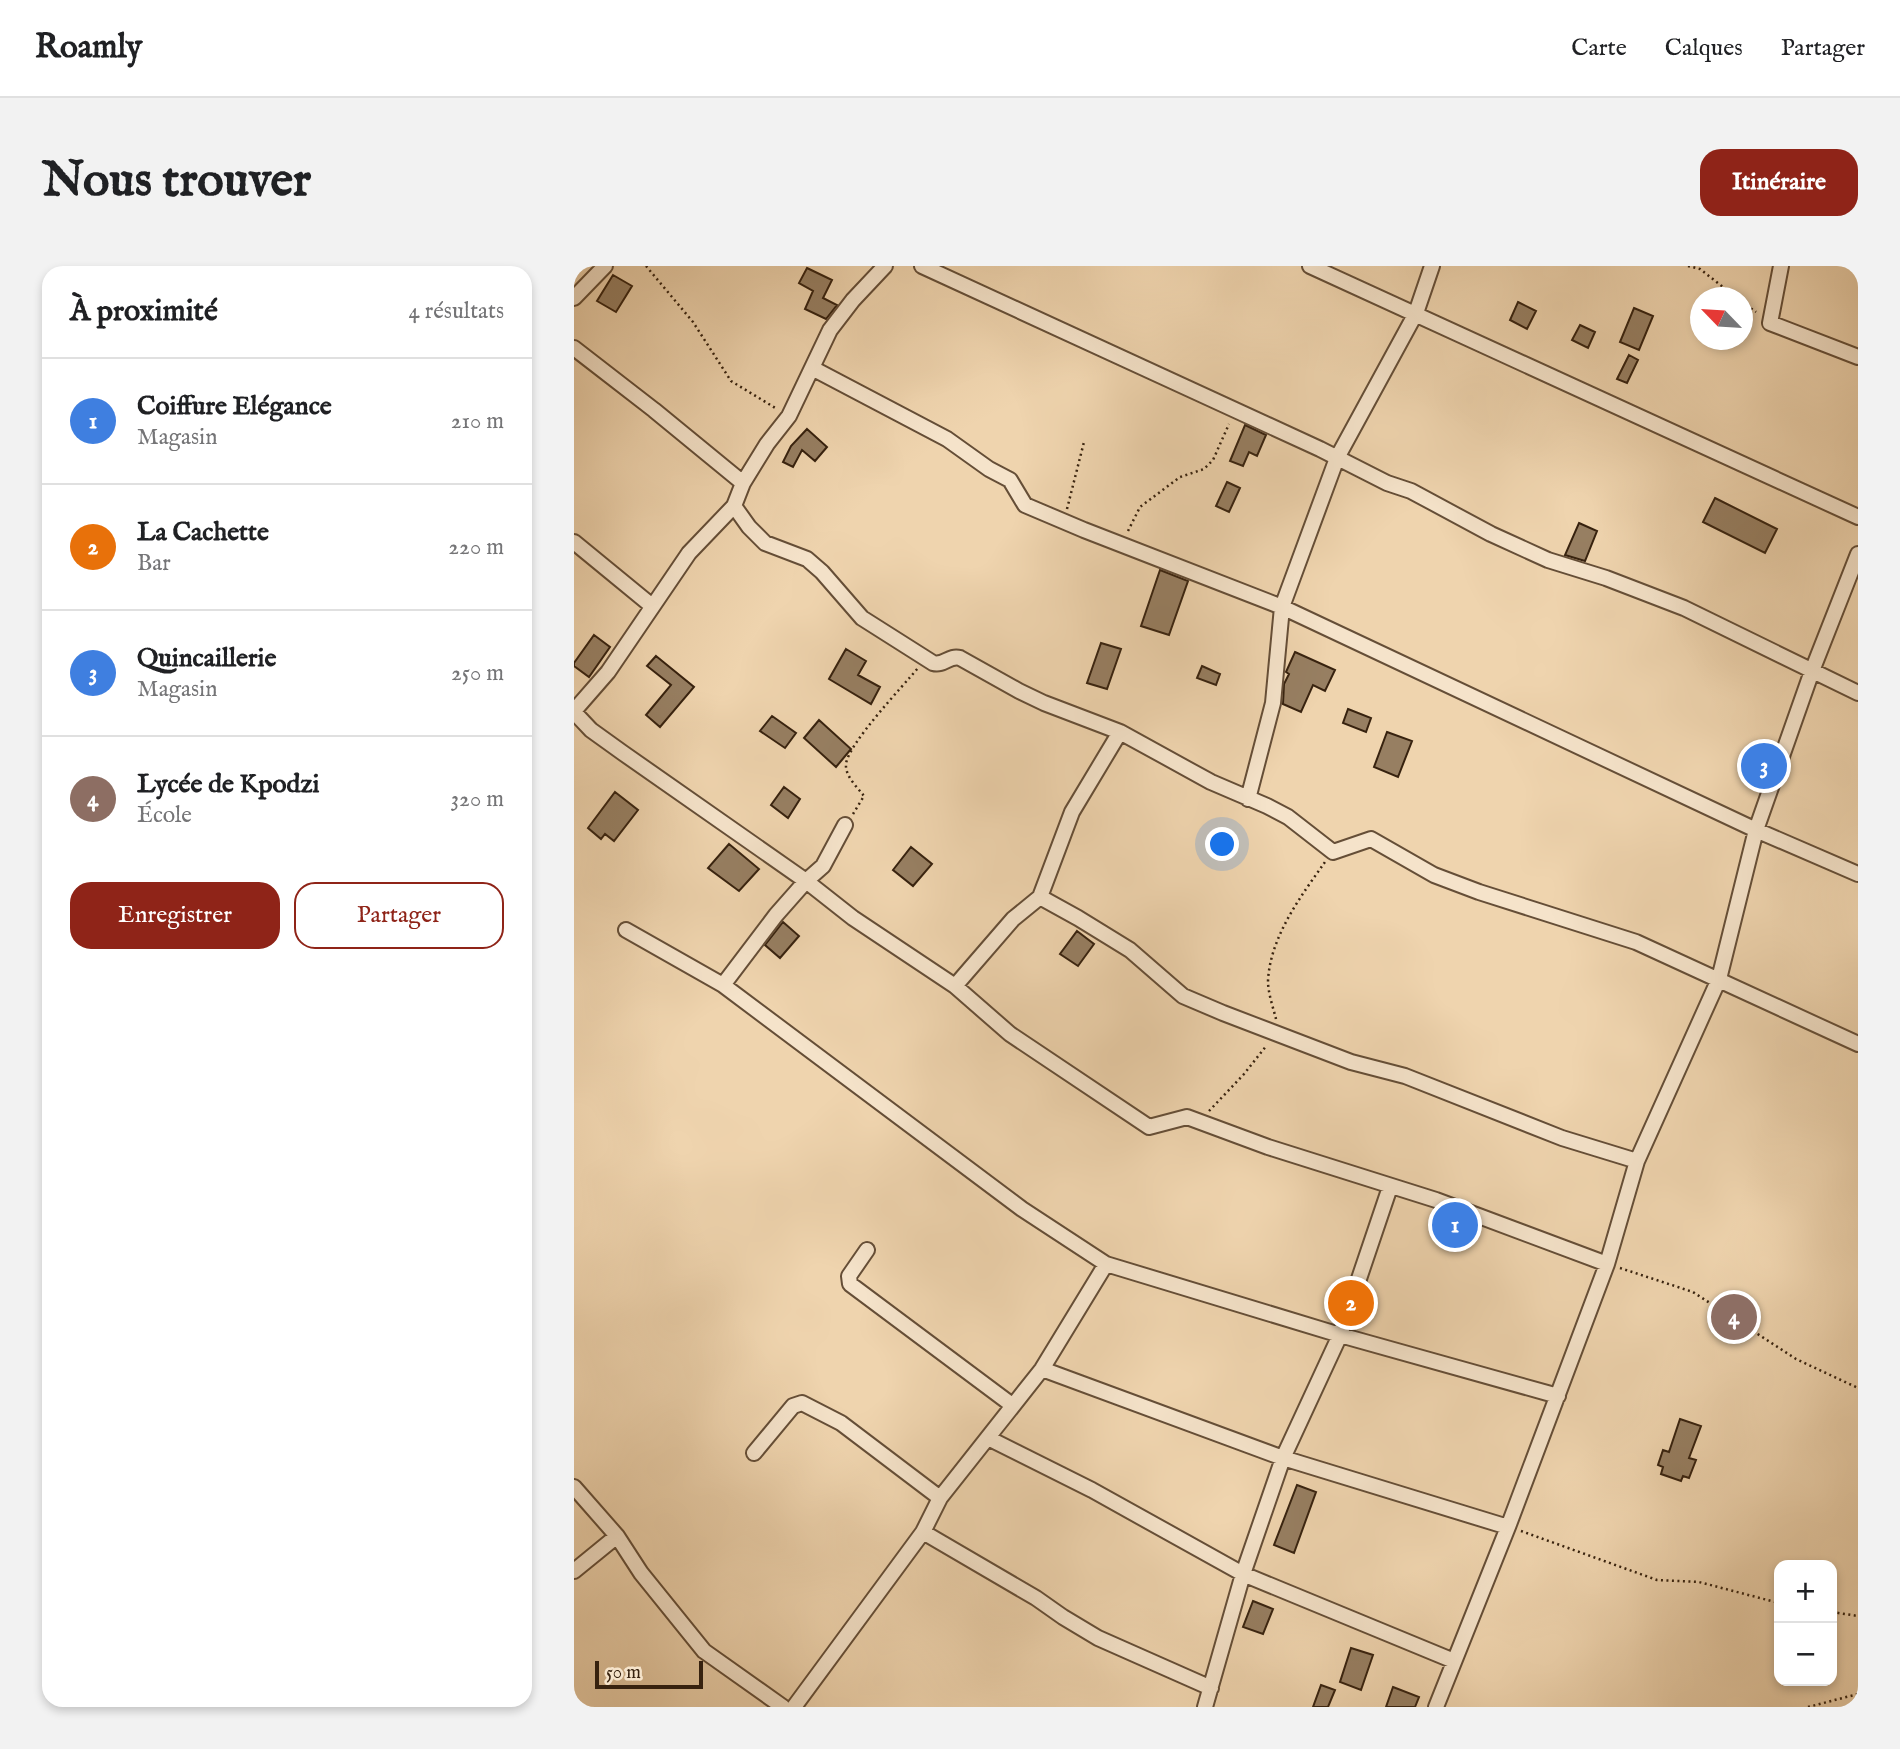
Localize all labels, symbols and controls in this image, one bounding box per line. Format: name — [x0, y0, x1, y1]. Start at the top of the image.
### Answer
text: Roamly — [35, 27, 142, 69]
text: Carte — [1571, 33, 1627, 64]
text: Calques — [1665, 33, 1743, 64]
text: Partager — [1781, 33, 1865, 64]
button: Itinéraire — [1700, 149, 1858, 216]
text: Nous trouver — [42, 151, 311, 213]
north arrow — [1690, 287, 1753, 350]
text: À proximité — [70, 293, 218, 331]
text: 4 résultats — [409, 297, 504, 326]
text: Coiffure Elégance — [137, 390, 332, 423]
text: 1 — [89, 407, 97, 436]
text: 210 m — [451, 407, 504, 436]
text: Magasin — [137, 423, 217, 452]
text: La Cachette — [137, 516, 269, 549]
text: 2 — [88, 533, 98, 562]
text: 220 m — [448, 533, 504, 562]
text: Bar — [137, 549, 171, 578]
text: Quincaillerie — [137, 642, 276, 675]
text: 3 — [89, 659, 97, 688]
text: 250 m — [451, 659, 504, 688]
text: Magasin — [137, 675, 217, 704]
pin: 3 — [1741, 740, 1787, 792]
text: Lycée de Kpodzi — [137, 768, 319, 801]
text: 4 — [87, 785, 99, 814]
text: 320 m — [451, 785, 504, 814]
text: École — [137, 801, 192, 830]
your location — [1205, 827, 1239, 861]
button: Enregistrer — [70, 882, 280, 949]
button: Partager — [294, 882, 504, 949]
pin: 1 — [1432, 1199, 1478, 1251]
pin: 2 — [1328, 1277, 1374, 1329]
pin: 4 — [1711, 1291, 1757, 1343]
map controls — [1774, 1560, 1837, 1686]
button: + — [1774, 1560, 1837, 1623]
button: − — [1774, 1623, 1837, 1686]
scale bar — [595, 1658, 704, 1690]
text: 50 m — [606, 1661, 641, 1685]

